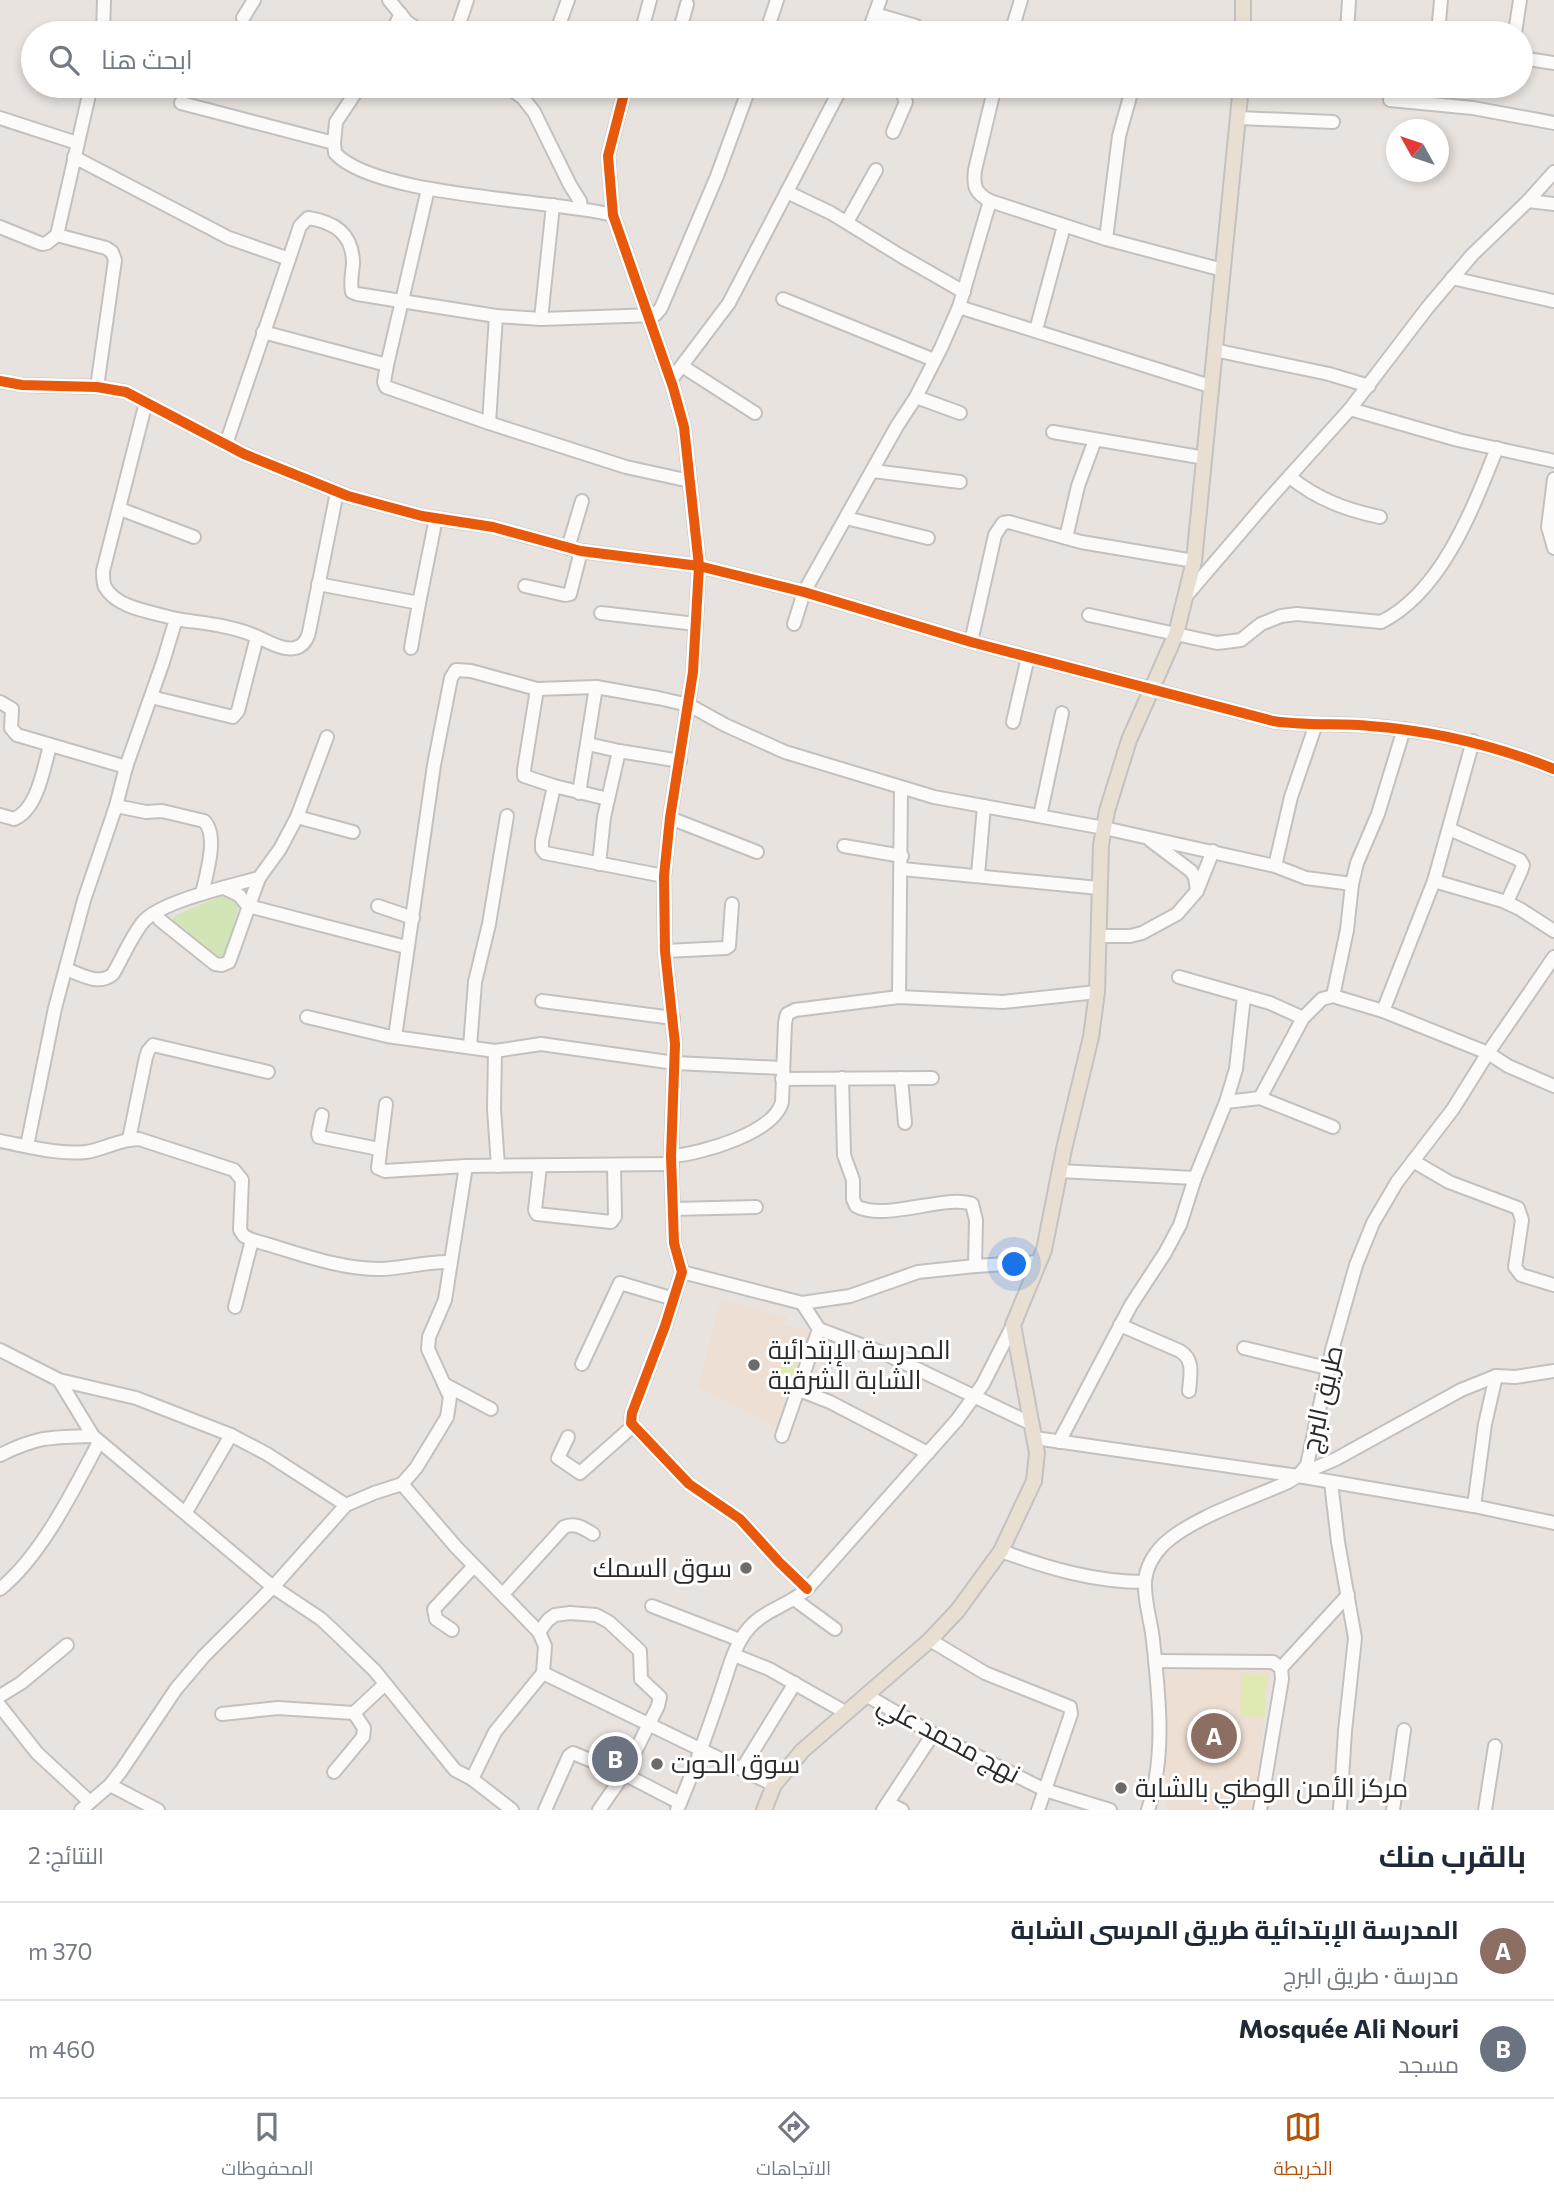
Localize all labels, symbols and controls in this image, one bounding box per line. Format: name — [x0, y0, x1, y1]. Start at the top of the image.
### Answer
search box — [21, 21, 1533, 98]
icon: search — [45, 41, 83, 79]
text: ابحث هنا — [101, 43, 193, 74]
north arrow — [1386, 119, 1449, 182]
your location — [997, 1247, 1031, 1281]
place label: المدرسة الإبتدائية الشابة الشرقية — [768, 1333, 951, 1395]
street label: طريق البرج — [1293, 1342, 1351, 1456]
marker: المدرسة الإبتدائية الشابة الشرقية — [746, 1357, 762, 1373]
place label: سوق السمك — [593, 1551, 732, 1584]
marker: سوق السمك — [738, 1560, 754, 1576]
street label: نهج محمد علي — [870, 1687, 1026, 1794]
pin: A — [1191, 1710, 1237, 1762]
pin: B — [592, 1733, 638, 1785]
place label: سوق الحوت — [671, 1747, 800, 1780]
marker: سوق الحوت — [649, 1756, 665, 1772]
place label: مركز الأمن الوطني بالشابة — [1135, 1771, 1408, 1809]
marker: مركز الأمن الوطني بالشابة — [1113, 1780, 1129, 1796]
text: بالقرب منك — [1379, 1836, 1526, 1873]
text: النتائج: 2 — [28, 1841, 104, 1869]
text: المدرسة الإبتدائية طريق المرسى الشابة — [1010, 1913, 1459, 1944]
text: 370 m — [28, 1937, 93, 1965]
text: A — [1495, 1937, 1511, 1965]
text: مدرسة · طريق البرج — [1283, 1961, 1459, 1989]
text: Mosquée Ali Nouri — [1238, 2012, 1459, 2043]
text: 460 m — [28, 2035, 95, 2063]
text: B — [1495, 2035, 1511, 2063]
text: مسجد — [1398, 2050, 1459, 2078]
tab: المحفوظات — [221, 2108, 314, 2186]
tab: الاتجاهات — [756, 2108, 831, 2186]
tab: الخريطة — [1274, 2108, 1333, 2186]

